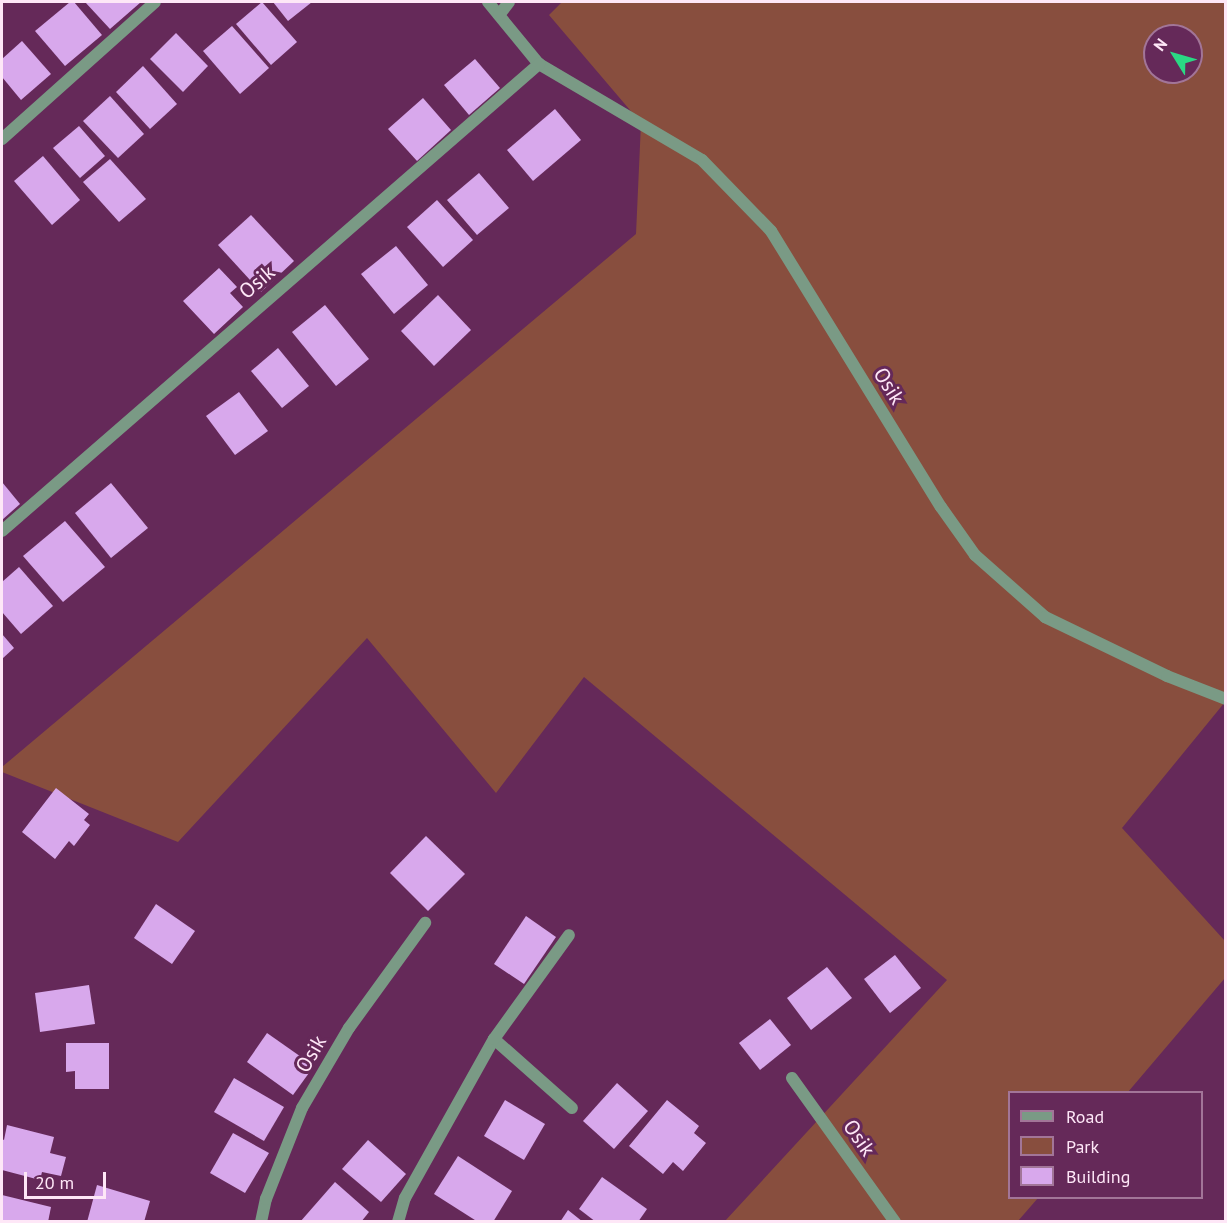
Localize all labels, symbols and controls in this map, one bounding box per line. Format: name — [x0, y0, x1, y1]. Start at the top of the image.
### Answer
north arrow — [1143, 24, 1203, 84]
text: N — [1149, 34, 1171, 55]
street label: Osik — [234, 260, 280, 304]
street label: Osik — [868, 363, 910, 409]
street label: Osik — [290, 1031, 332, 1077]
legend — [1008, 1091, 1203, 1199]
text: Road — [1066, 1105, 1104, 1128]
street label: Osik — [838, 1115, 880, 1161]
text: Park — [1066, 1135, 1099, 1158]
scale bar — [27, 1160, 110, 1198]
text: Building — [1066, 1165, 1130, 1188]
text: 20 m — [35, 1171, 74, 1194]

